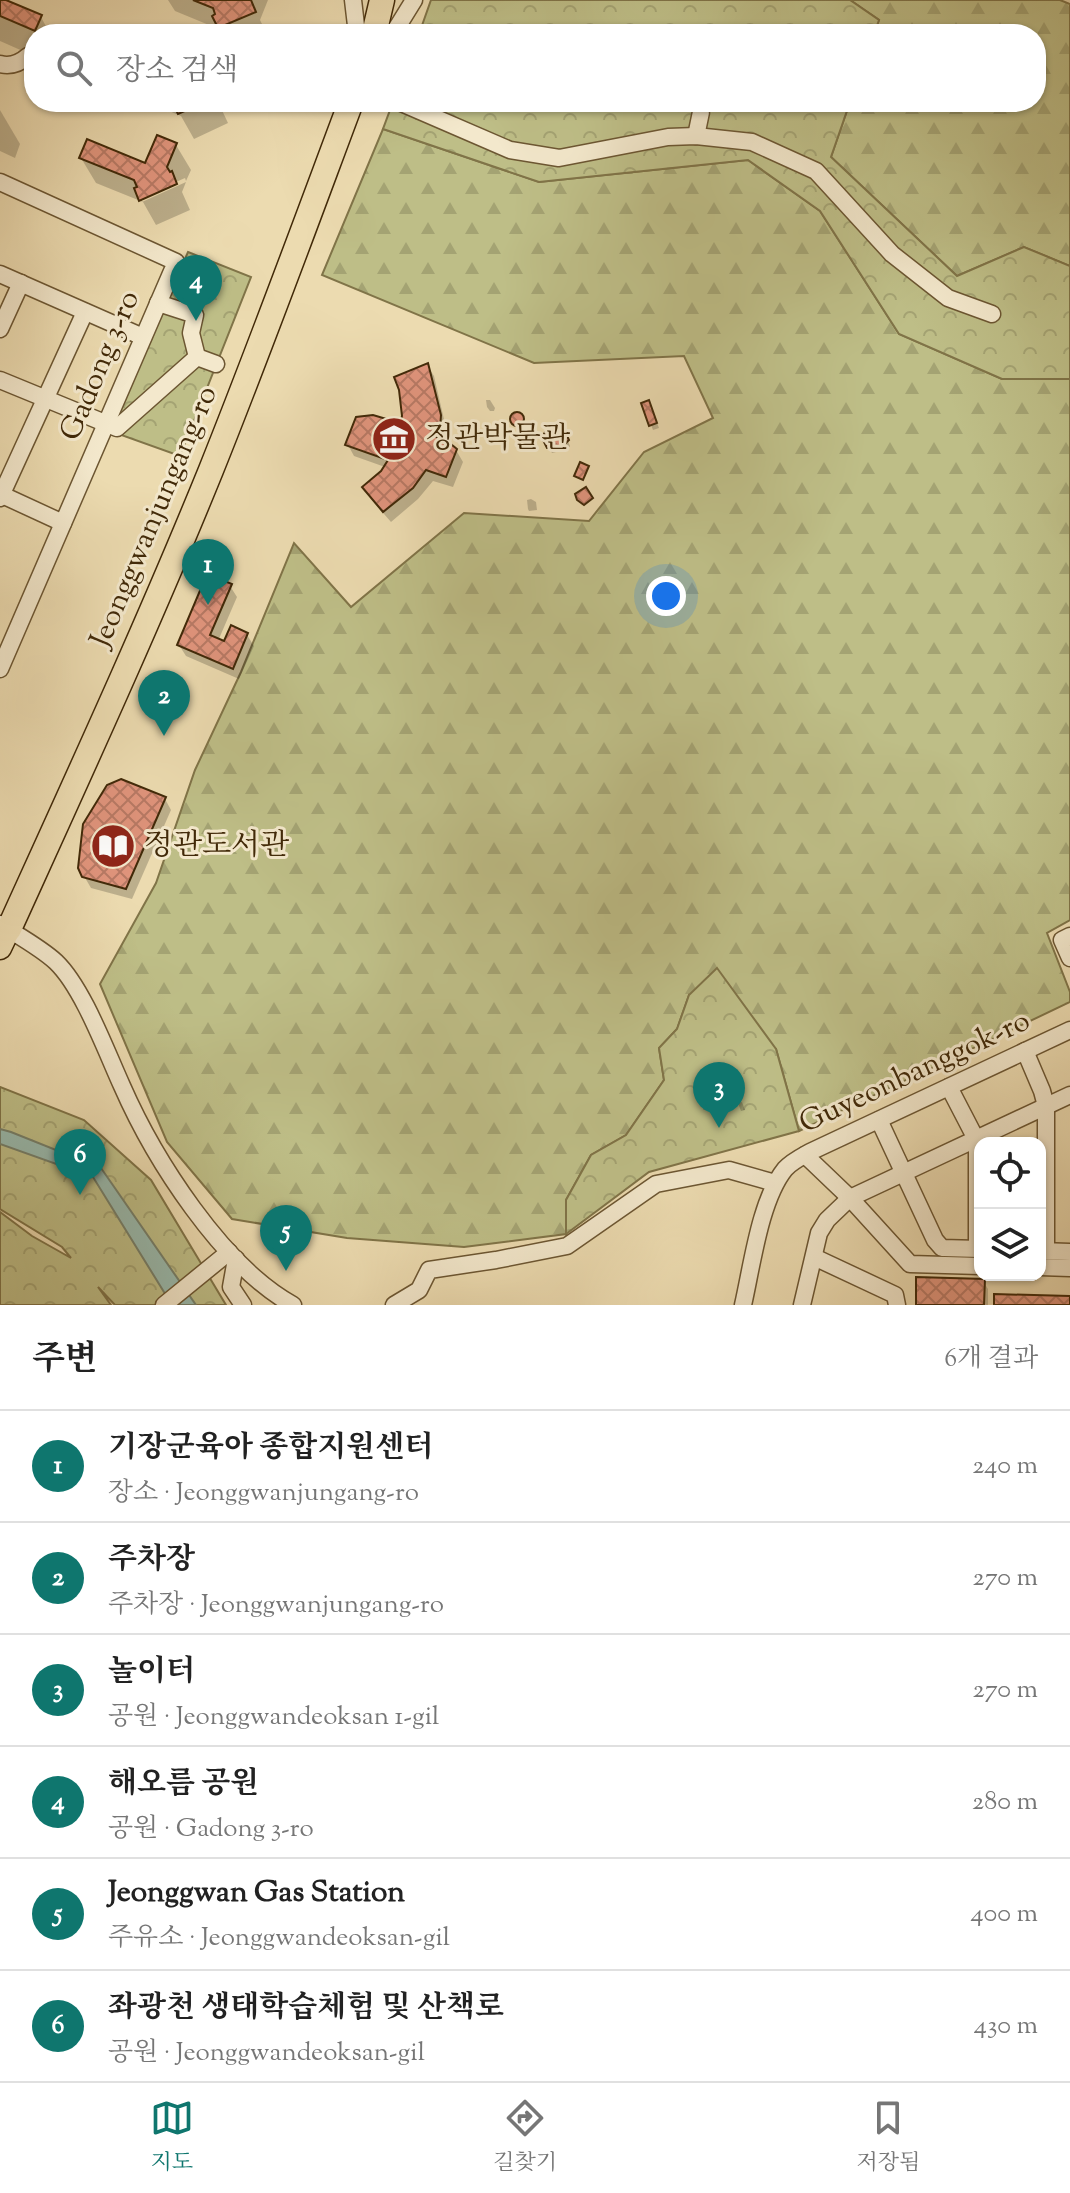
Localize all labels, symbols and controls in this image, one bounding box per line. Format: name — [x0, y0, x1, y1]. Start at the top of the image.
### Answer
search box — [24, 24, 1046, 112]
icon: search — [52, 46, 96, 90]
text: 장소 검색 — [116, 50, 238, 93]
pin: 4 — [170, 255, 222, 321]
street label: Gadong 3-ro — [50, 284, 152, 448]
street label: Jeonggwanjungang-ro — [80, 380, 230, 656]
museum icon: 정관박물관 — [370, 415, 418, 463]
place label: 정관박물관 — [425, 418, 571, 461]
pin: 1 — [182, 539, 234, 605]
your location — [646, 576, 686, 616]
pin: 2 — [138, 670, 190, 736]
library icon: 정관도서관 — [89, 822, 137, 870]
place label: 정관도서관 — [144, 825, 290, 868]
street label: Guyeonbanggok-ro — [792, 1001, 1038, 1145]
pin: 3 — [693, 1062, 745, 1128]
pin: 6 — [54, 1129, 106, 1195]
map controls — [974, 1137, 1046, 1281]
button: locate — [974, 1137, 1046, 1209]
pin: 5 — [260, 1205, 312, 1271]
button: layers — [974, 1209, 1046, 1281]
text: 주변 — [32, 1336, 98, 1385]
text: 6개 결과 — [944, 1341, 1038, 1378]
text: 기장군육아 종합지원센터 — [108, 1427, 433, 1470]
text: 1 — [54, 1448, 62, 1485]
text: 240 m — [972, 1448, 1038, 1485]
text: 장소 · Jeonggwanjungang-ro — [108, 1475, 419, 1512]
text: 주차장 — [108, 1539, 195, 1582]
text: 2 — [52, 1560, 64, 1597]
text: 270 m — [973, 1560, 1038, 1597]
text: 주차장 · Jeonggwanjungang-ro — [108, 1587, 444, 1624]
text: 놀이터 — [108, 1651, 195, 1694]
text: 3 — [53, 1672, 63, 1709]
text: 270 m — [973, 1672, 1038, 1709]
text: 공원 · Jeonggwandeoksan 1-gil — [108, 1699, 439, 1736]
text: 해오름 공원 — [108, 1763, 259, 1806]
text: 4 — [51, 1784, 65, 1821]
text: 280 m — [972, 1784, 1038, 1821]
text: 공원 · Gadong 3-ro — [108, 1811, 314, 1848]
text: Jeonggwan Gas Station — [108, 1872, 405, 1915]
text: 5 — [54, 1896, 62, 1933]
text: 400 m — [971, 1896, 1038, 1933]
text: 주유소 · Jeonggwandeoksan-gil — [108, 1920, 450, 1957]
text: 좌광천 생태학습체험 및 산책로 — [108, 1987, 504, 2030]
text: 6 — [52, 2008, 64, 2045]
text: 430 m — [974, 2008, 1038, 2045]
text: 공원 · Jeonggwandeoksan-gil — [108, 2035, 425, 2072]
tab: 지도 — [150, 2096, 194, 2180]
tab: 길찾기 — [493, 2096, 557, 2180]
tab: 저장됨 — [856, 2096, 920, 2180]

